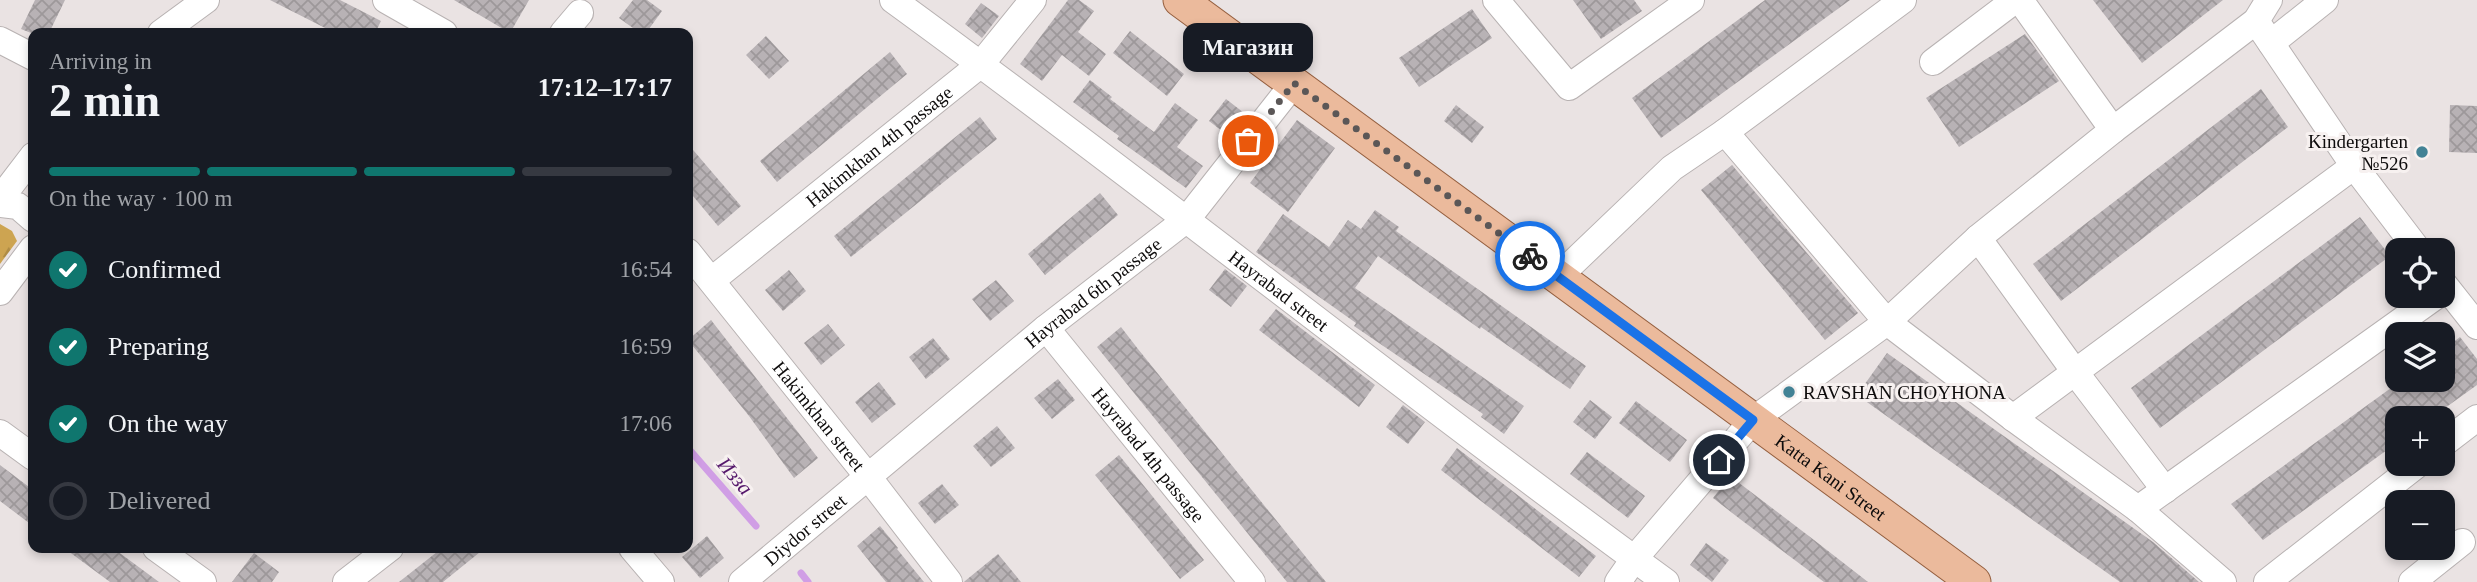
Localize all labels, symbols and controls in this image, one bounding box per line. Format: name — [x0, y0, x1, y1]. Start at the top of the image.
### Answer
callout: Магазин — [1183, 22, 1313, 71]
text: Магазин — [1203, 35, 1293, 60]
text: Arriving in — [49, 49, 152, 74]
text: 17:12–17:17 — [538, 73, 672, 102]
text: 2 min — [49, 75, 160, 126]
street label: Hakimkhаn 4th passage — [801, 81, 956, 211]
pin — [1218, 111, 1278, 171]
icon: bag — [1229, 122, 1267, 160]
place label: Kindergarten №526 — [2308, 131, 2408, 174]
marker: Kindergarten №526 — [2414, 144, 2430, 160]
text: On the way · 100 m — [49, 186, 232, 211]
courier — [1495, 221, 1565, 291]
street label: Hayrabad 6th passage — [1020, 233, 1165, 352]
icon: bike — [1511, 237, 1549, 275]
map controls — [2385, 238, 2455, 560]
button: locate — [2385, 238, 2455, 308]
street label: Hayrabad street — [1225, 246, 1333, 336]
icon: check — [49, 251, 87, 289]
text: Confirmed — [108, 255, 221, 284]
text: 16:54 — [620, 257, 672, 282]
button: layers — [2385, 322, 2455, 392]
icon: check — [49, 328, 87, 366]
text: Preparing — [108, 332, 209, 361]
text: 16:59 — [620, 334, 672, 359]
street label: Hakimkhаn street — [769, 357, 870, 476]
place label: RAVSHAN CHOYHONA — [1803, 382, 2006, 403]
street label: Hayrabad 4th passage — [1088, 383, 1209, 526]
marker: RAVSHAN CHOYHONA — [1781, 384, 1797, 400]
icon: check — [49, 405, 87, 443]
button: + — [2385, 406, 2455, 476]
text: On the way — [108, 409, 228, 438]
text: 17:06 — [620, 411, 672, 436]
pin — [1689, 430, 1749, 490]
street label: Katta Kani Street — [1771, 430, 1891, 525]
icon: home — [1700, 441, 1738, 479]
water label: Изза — [712, 452, 758, 500]
text: Delivered — [108, 486, 211, 515]
street label: Diydor street — [760, 489, 850, 569]
button: − — [2385, 490, 2455, 560]

